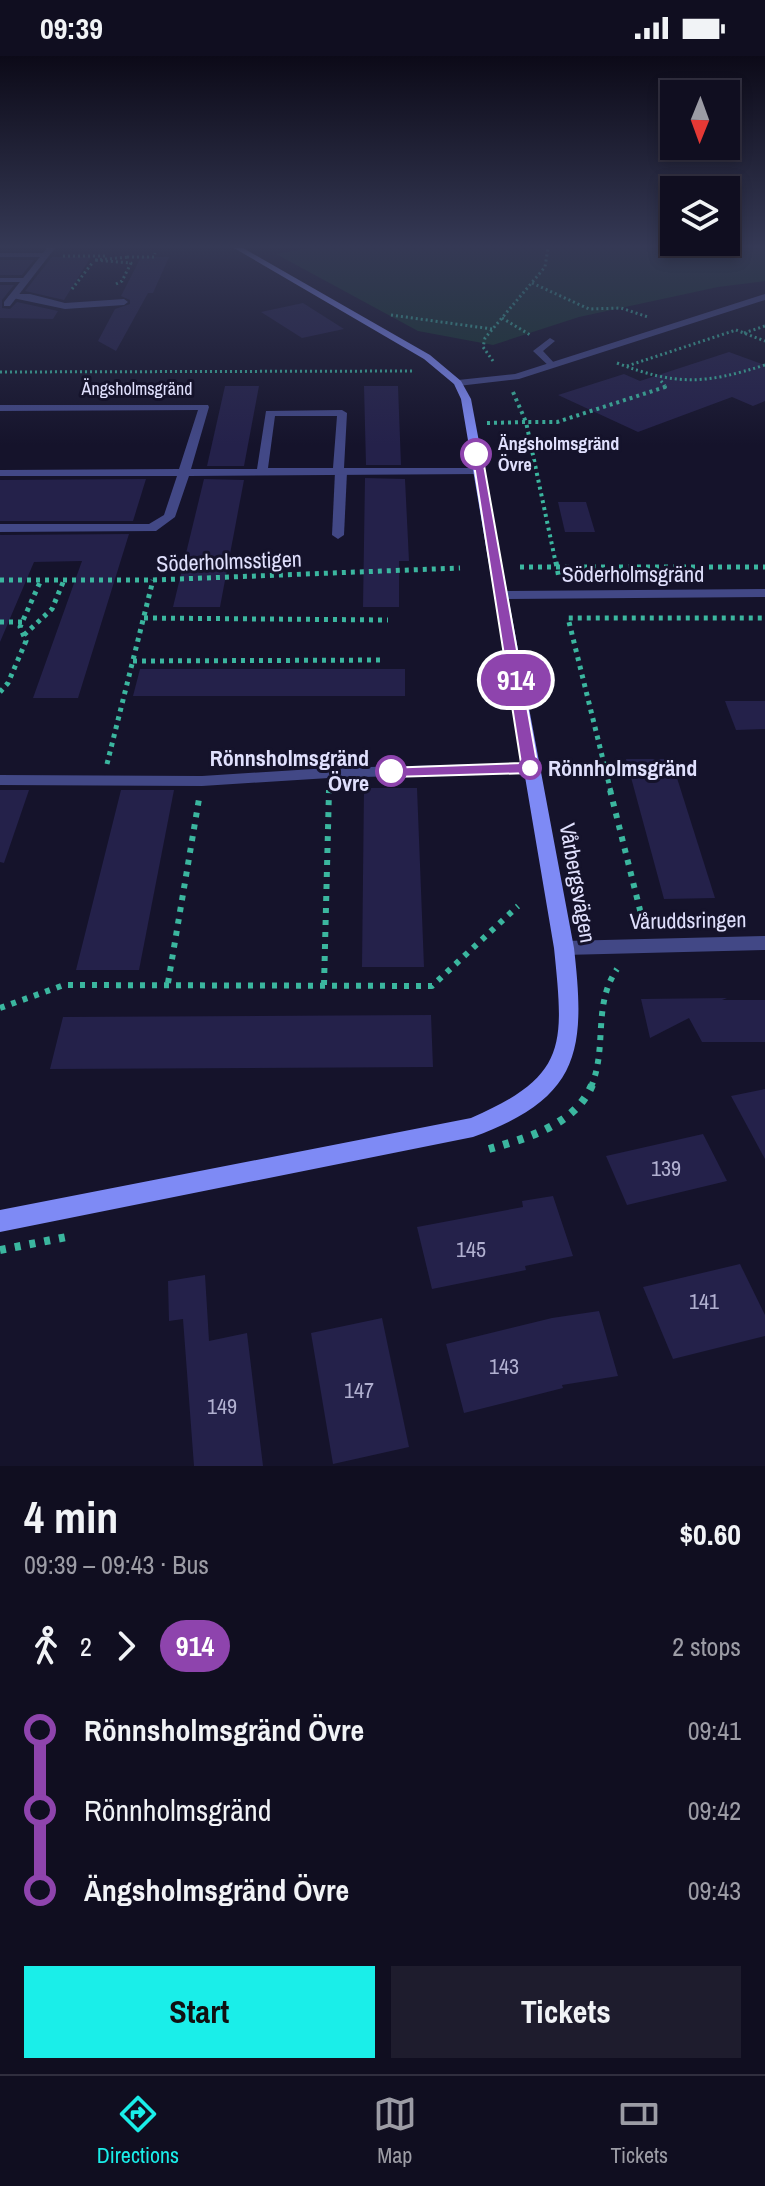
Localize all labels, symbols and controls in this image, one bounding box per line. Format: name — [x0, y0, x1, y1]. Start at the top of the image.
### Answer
text: 09:39 — [40, 8, 103, 48]
north arrow — [660, 80, 740, 160]
map controls — [660, 80, 740, 256]
button: layers — [660, 176, 740, 256]
street label: Ängsholmsgränd — [81, 376, 192, 401]
place label: Ängsholmsgränd Övre — [498, 431, 619, 477]
marker: Ängsholmsgränd Övre — [461, 439, 491, 469]
street label: Söderholmsstigen — [156, 543, 302, 579]
street label: Söderholmsgränd — [562, 559, 704, 589]
line badge: 914 — [470, 654, 562, 706]
text: 914 — [497, 661, 535, 699]
place label: Rönnsholmsgränd Övre — [210, 743, 369, 798]
place label: Rönnholmsgränd — [548, 753, 697, 783]
marker: Rönnsholmsgränd Övre — [376, 756, 406, 786]
marker: Rönnholmsgränd — [519, 757, 541, 779]
street label: Vårbergsvägen — [553, 821, 603, 945]
street label: Våruddsringen — [629, 904, 747, 936]
house number: 139 — [651, 1153, 681, 1183]
house number: 145 — [456, 1234, 486, 1264]
house number: 141 — [689, 1286, 719, 1316]
house number: 143 — [489, 1351, 519, 1381]
house number: 147 — [344, 1375, 374, 1405]
house number: 149 — [207, 1391, 237, 1421]
text: 4 min — [24, 1487, 118, 1547]
text: $0.60 — [679, 1514, 741, 1554]
text: 09:39 – 09:43 · Bus — [24, 1547, 209, 1582]
icon: walk — [24, 1624, 68, 1668]
icon: forward — [104, 1624, 148, 1668]
text: 914 — [176, 1627, 214, 1665]
text: 2 — [80, 1629, 92, 1664]
text: 2 stops — [672, 1629, 741, 1664]
text: Rönnsholmsgränd Övre — [84, 1710, 364, 1750]
text: 09:41 — [688, 1713, 741, 1748]
text: Rönnholmsgränd — [84, 1790, 271, 1830]
text: 09:42 — [688, 1793, 741, 1828]
text: Ängsholmsgränd Övre — [84, 1870, 349, 1910]
text: 09:43 — [688, 1873, 741, 1908]
button: Start — [24, 1966, 375, 2058]
button: Tickets — [391, 1966, 741, 2058]
tab: Directions — [97, 2092, 179, 2170]
tab: Map — [373, 2092, 417, 2170]
tab: Tickets — [610, 2092, 668, 2170]

